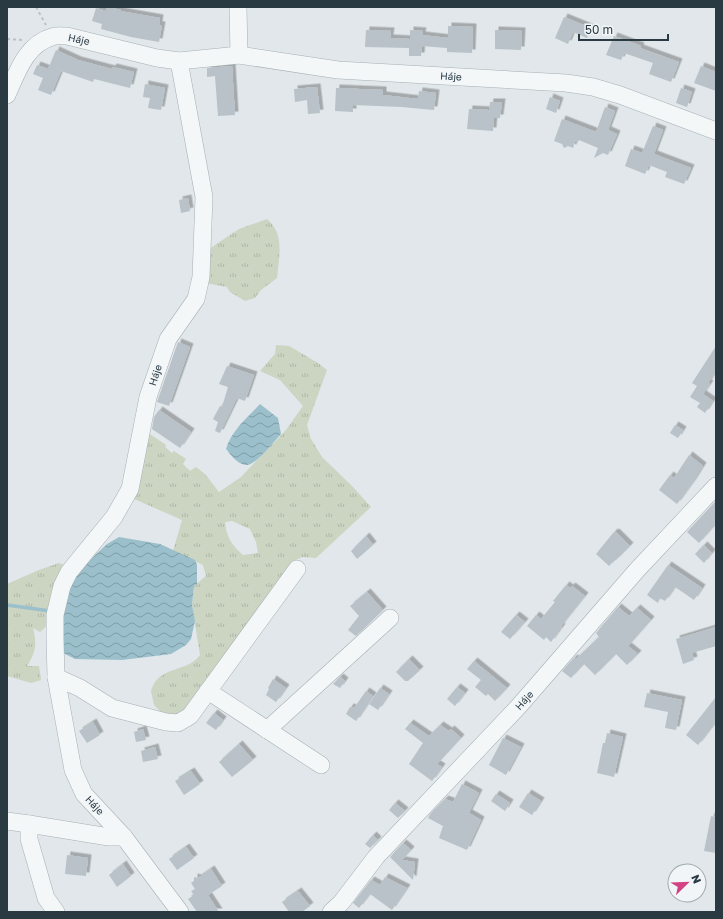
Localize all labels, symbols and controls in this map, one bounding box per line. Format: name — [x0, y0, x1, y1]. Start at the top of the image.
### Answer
scale bar — [579, 16, 668, 42]
text: 50 m — [585, 22, 613, 37]
street label: Háje — [67, 31, 91, 47]
street label: Háje — [440, 69, 462, 83]
street label: Háje — [146, 363, 164, 387]
street label: Háje — [512, 688, 536, 712]
street label: Háje — [83, 793, 107, 817]
north arrow — [667, 863, 707, 903]
text: N — [689, 873, 704, 885]

